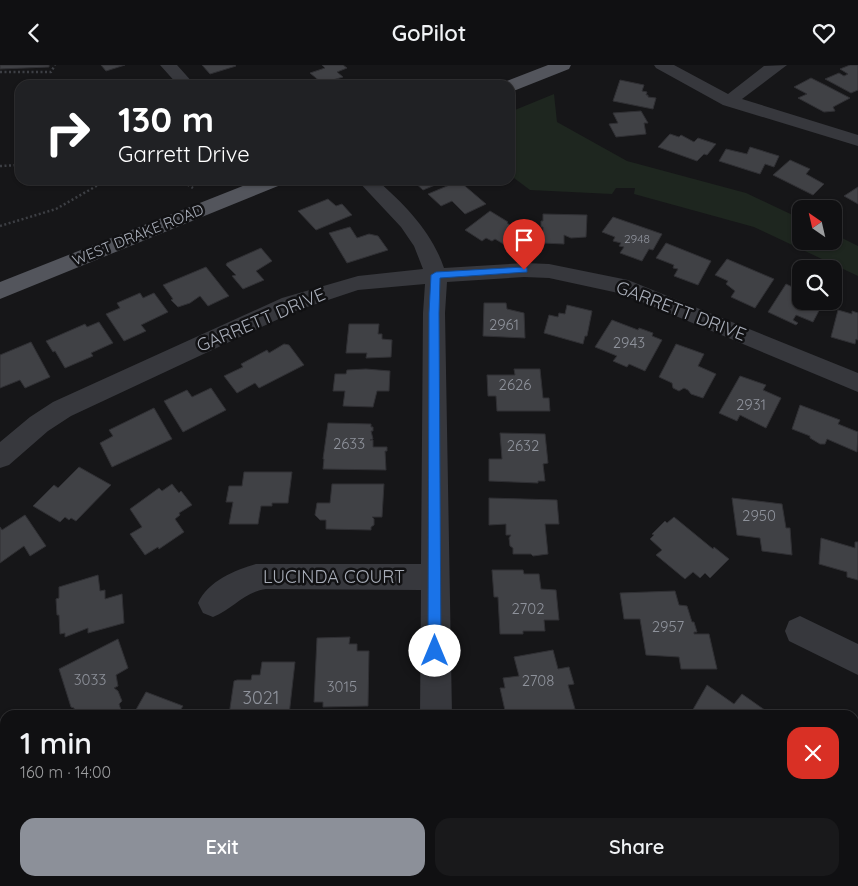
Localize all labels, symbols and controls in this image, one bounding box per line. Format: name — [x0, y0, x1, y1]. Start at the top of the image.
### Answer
icon: back — [20, 19, 48, 47]
text: GoPilot — [392, 19, 466, 47]
icon: heart — [810, 19, 838, 47]
text: 130 m — [118, 97, 214, 141]
icon: right — [35, 100, 100, 165]
text: Garrett Drive — [118, 140, 250, 168]
street label: WEST DRAKE ROAD — [69, 199, 206, 270]
north arrow — [792, 200, 842, 250]
map controls — [792, 200, 842, 310]
pin — [503, 219, 545, 270]
icon: arrive — [510, 226, 538, 254]
house number: 2948 — [624, 231, 650, 246]
button: search — [792, 260, 842, 310]
street label: GARRETT DRIVE — [613, 275, 749, 346]
street label: GARRETT DRIVE — [193, 282, 329, 357]
house number: 2961 — [489, 315, 519, 334]
house number: 2943 — [613, 333, 645, 352]
house number: 2626 — [499, 375, 531, 394]
house number: 2931 — [736, 395, 766, 414]
house number: 2633 — [333, 434, 365, 453]
house number: 2632 — [507, 436, 539, 455]
house number: 2950 — [742, 506, 776, 525]
street label: LUCINDA COURT — [263, 565, 405, 588]
house number: 2702 — [512, 599, 544, 618]
house number: 2957 — [652, 617, 685, 636]
position arrow — [408, 624, 460, 676]
house number: 3033 — [74, 670, 106, 689]
house number: 2708 — [522, 671, 554, 690]
house number: 3015 — [327, 677, 357, 696]
house number: 3021 — [243, 686, 279, 709]
text: 1 min — [20, 724, 92, 762]
button: close — [787, 727, 839, 779]
text: 160 m · 14:00 — [20, 762, 111, 782]
button: Exit — [20, 818, 425, 876]
button: Share — [435, 818, 839, 876]

